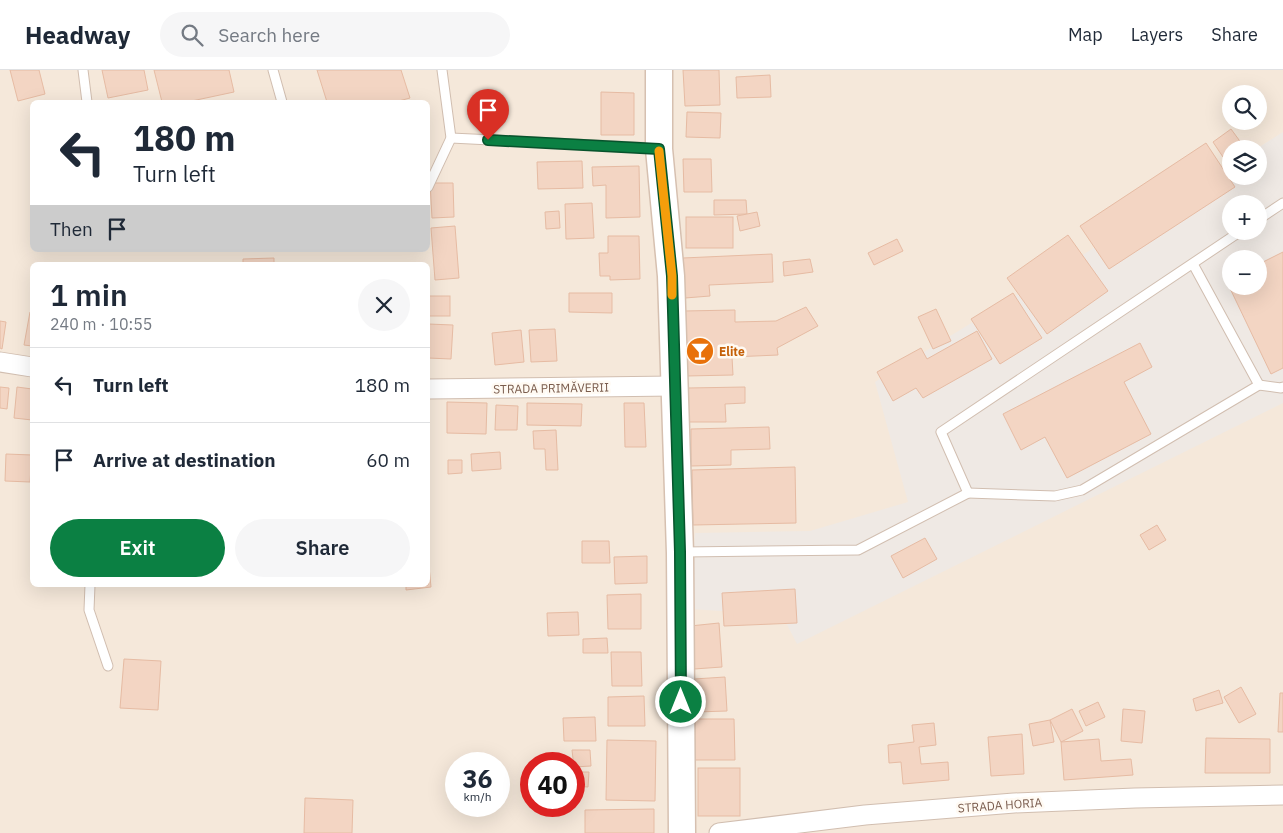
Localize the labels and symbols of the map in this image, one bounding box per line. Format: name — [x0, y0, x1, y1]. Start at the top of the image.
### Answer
pin — [467, 89, 509, 140]
bar icon: Elite — [685, 336, 715, 366]
place label: Elite — [719, 344, 745, 359]
street label: STRADA PRIMĂVERII — [493, 379, 609, 397]
position arrow — [654, 675, 706, 727]
speed limit sign: 40 — [520, 752, 585, 817]
street label: STRADA HORIA — [957, 795, 1043, 815]

